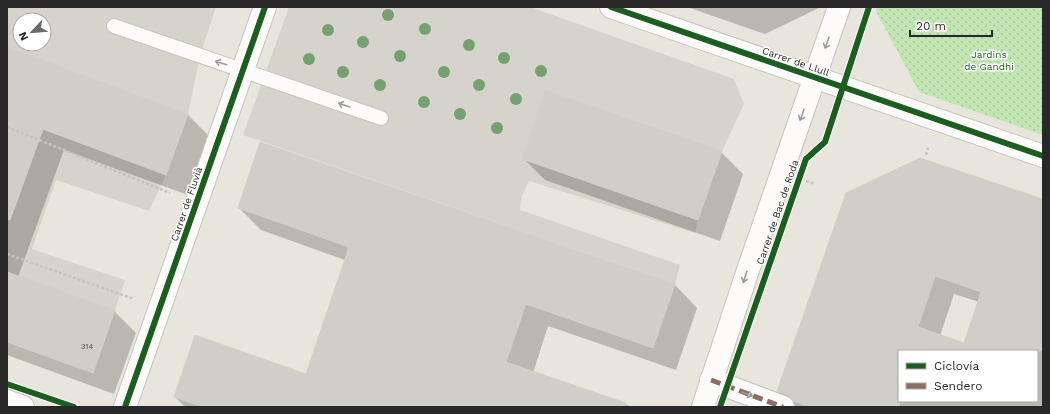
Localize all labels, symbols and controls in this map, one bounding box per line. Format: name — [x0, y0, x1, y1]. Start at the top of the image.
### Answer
north arrow — [12, 12, 52, 52]
scale bar — [910, 12, 992, 38]
text: 20 m — [916, 19, 946, 33]
text: N — [16, 30, 31, 43]
one-way arrow — [823, 36, 830, 49]
street label: Carrer de Llull — [761, 45, 831, 78]
park label: Jardins de Gandhi — [964, 49, 1014, 72]
one-way arrow — [214, 59, 227, 66]
one-way arrow — [337, 101, 350, 108]
one-way arrow — [798, 108, 805, 121]
street label: Carrer de Bac de Roda — [754, 158, 801, 266]
street label: Carrer de Fluvià — [169, 165, 204, 243]
one-way arrow — [741, 271, 748, 284]
house number: 314 — [81, 342, 93, 351]
legend — [898, 350, 1038, 402]
text: Ciclovía — [934, 359, 979, 373]
text: Sendero — [934, 379, 982, 393]
one-way arrow — [741, 391, 754, 398]

